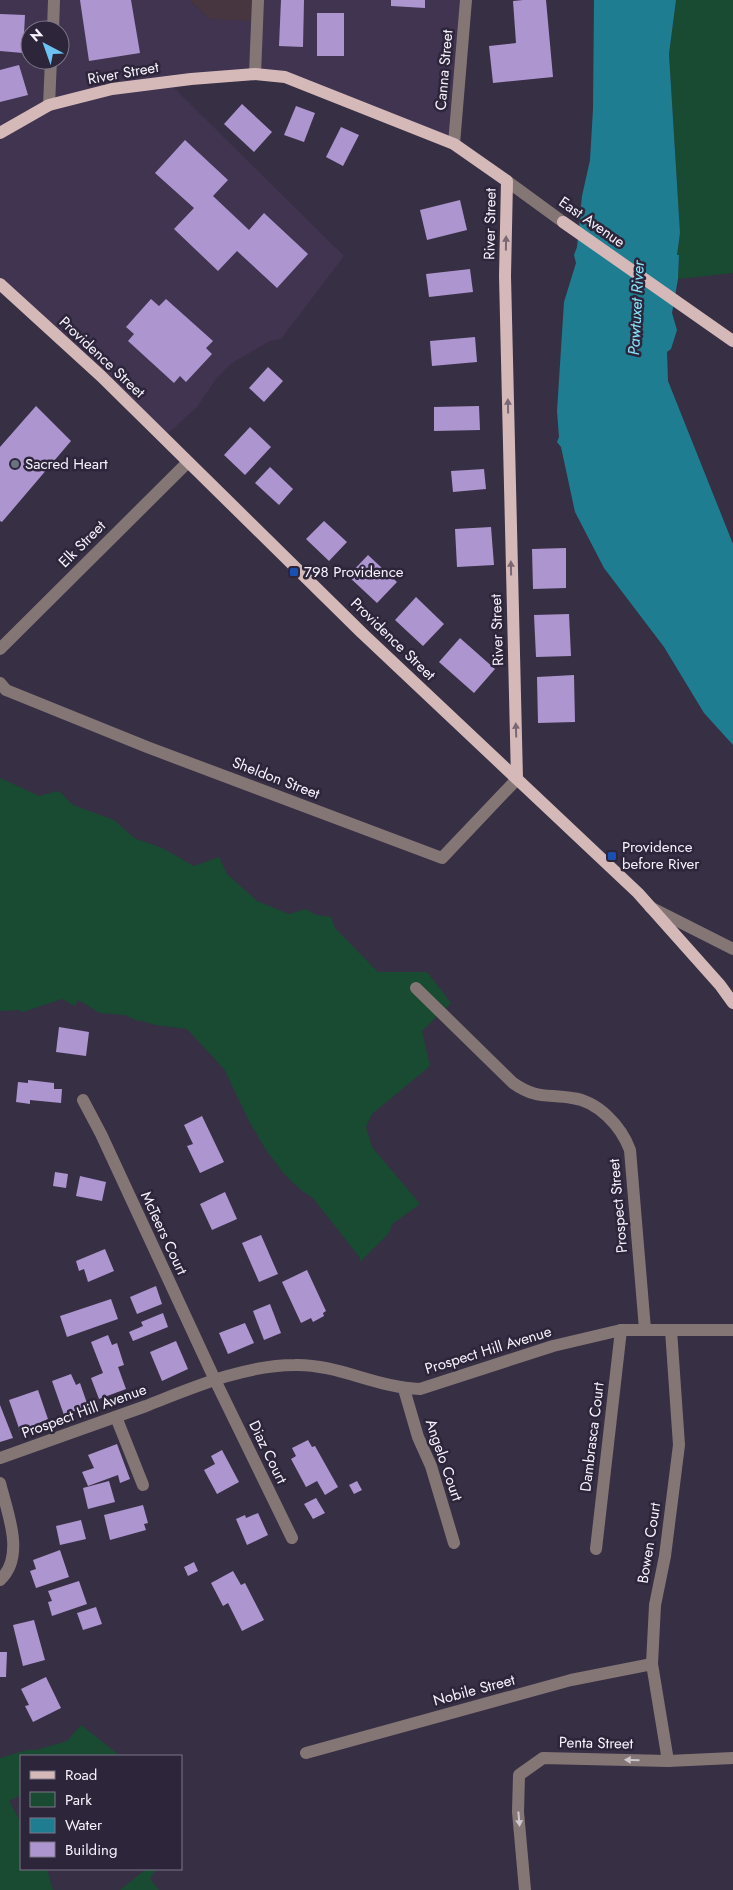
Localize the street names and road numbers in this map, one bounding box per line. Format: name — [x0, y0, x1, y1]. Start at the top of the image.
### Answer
street label: Canna Street — [430, 28, 459, 111]
street label: River Street — [86, 56, 161, 90]
street label: River Street — [478, 187, 502, 260]
street label: East Avenue — [554, 191, 630, 253]
street label: Providence Street — [54, 311, 150, 403]
street label: Elk Street — [54, 515, 111, 572]
street label: Providence Street — [346, 593, 441, 686]
street label: River Street — [485, 593, 509, 666]
street label: Sheldon Street — [229, 751, 323, 805]
street label: Prospect Street — [603, 1158, 633, 1254]
street label: McTeers Court — [135, 1188, 193, 1279]
street label: Prospect Hill Avenue — [422, 1320, 554, 1380]
street label: Prospect Hill Avenue — [19, 1378, 150, 1444]
street label: Dambrasca Court — [574, 1381, 610, 1493]
street label: Angelo Court — [420, 1416, 468, 1504]
street label: Diaz Court — [243, 1417, 293, 1488]
street label: Bowen Court — [632, 1501, 666, 1585]
street label: Nobile Street — [431, 1668, 518, 1711]
street label: Penta Street — [559, 1731, 634, 1755]

